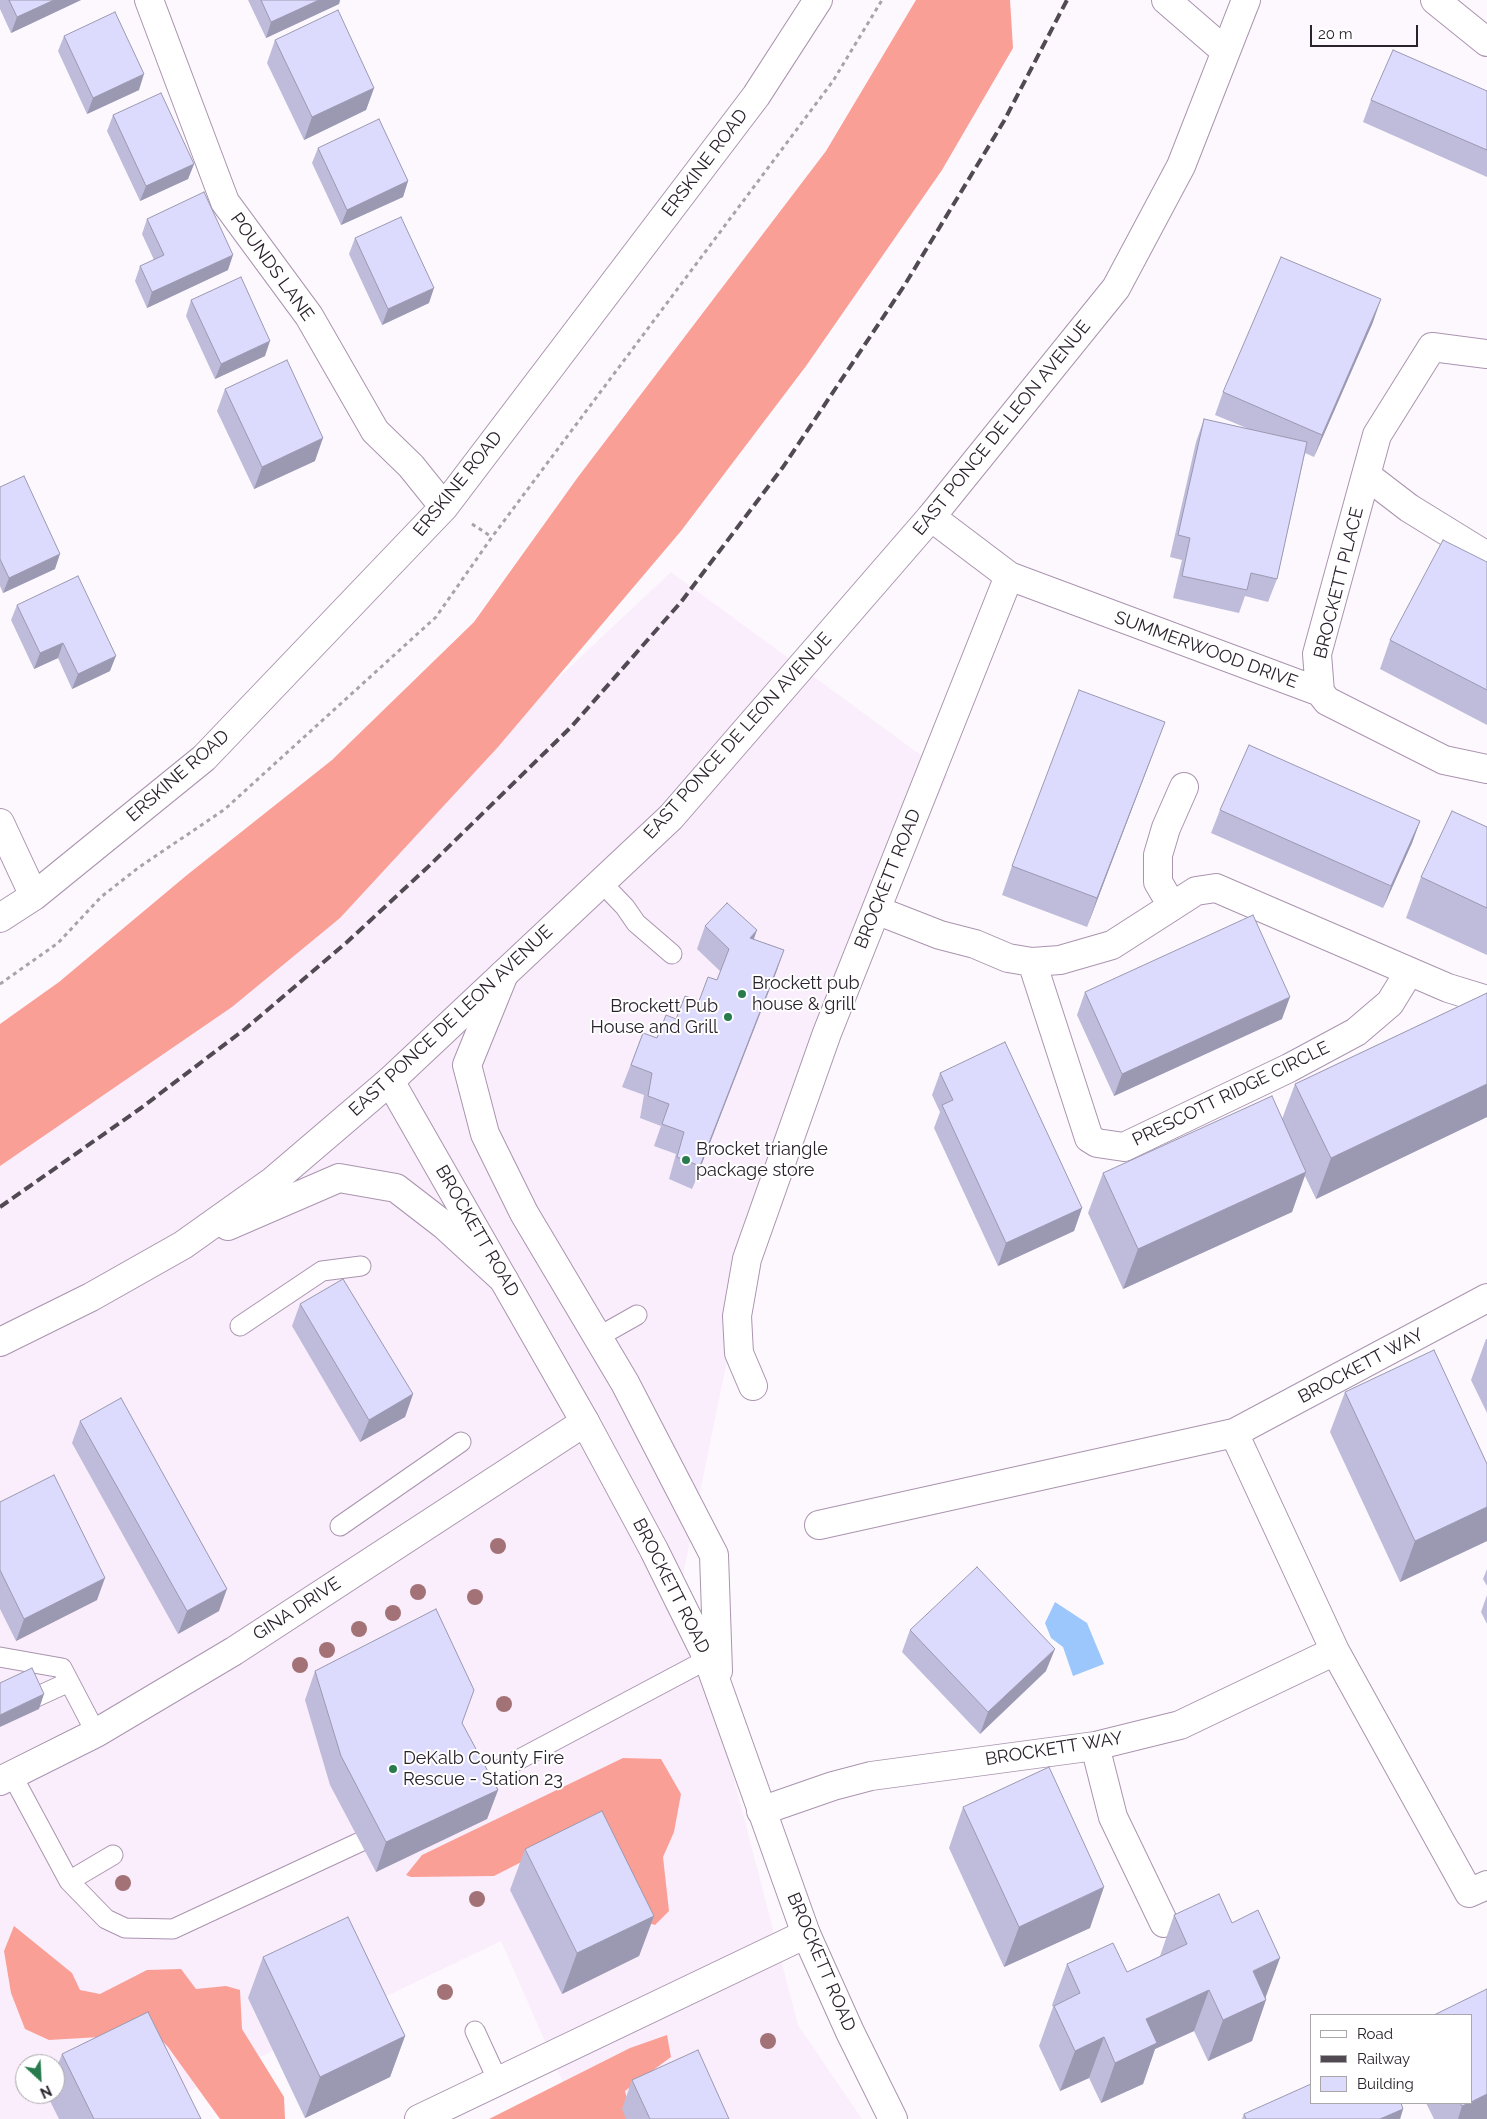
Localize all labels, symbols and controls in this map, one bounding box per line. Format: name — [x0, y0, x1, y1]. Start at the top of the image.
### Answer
scale bar — [1312, 15, 1420, 47]
text: 20 m — [1318, 25, 1353, 43]
street label: ERSKINE ROAD — [658, 105, 752, 221]
street label: POUNDS LANE — [226, 209, 318, 325]
street label: EAST PONCE DE LEON AVENUE — [909, 316, 1095, 540]
street label: ERSKINE ROAD — [409, 427, 507, 541]
street label: BROCKETT PLACE — [1310, 505, 1368, 661]
street label: SUMMERWOOD DRIVE — [1111, 607, 1301, 693]
street label: EAST PONCE DE LEON AVENUE — [640, 628, 836, 844]
street label: ERSKINE ROAD — [122, 726, 234, 826]
street label: BROCKETT ROAD — [850, 806, 926, 952]
street label: EAST PONCE DE LEON AVENUE — [345, 921, 557, 1121]
place label: Brockett pub house & grill — [752, 973, 860, 1016]
marker: Brockett pub house & grill — [736, 988, 748, 1000]
place label: Brockett Pub House and Grill — [591, 996, 718, 1038]
marker: Brockett Pub House and Grill — [722, 1011, 734, 1023]
street label: PRESCOTT RIDGE CIRCLE — [1129, 1037, 1333, 1151]
place label: Brocket triangle package store — [696, 1139, 828, 1182]
marker: Brocket triangle package store — [680, 1154, 692, 1166]
street label: BROCKETT ROAD — [431, 1161, 523, 1301]
street label: BROCKETT WAY — [1295, 1324, 1427, 1408]
street label: BROCKETT ROAD — [628, 1515, 714, 1657]
street label: GINA DRIVE — [249, 1573, 345, 1645]
street label: BROCKETT WAY — [984, 1727, 1124, 1771]
place label: DeKalb County Fire Rescue - Station 23 — [403, 1748, 564, 1790]
marker: DeKalb County Fire Rescue - Station 23 — [387, 1763, 399, 1775]
street label: BROCKETT ROAD — [782, 1889, 860, 2035]
legend — [1310, 2014, 1472, 2104]
text: Road — [1357, 2025, 1393, 2043]
text: Railway — [1357, 2050, 1410, 2068]
north arrow — [15, 2054, 65, 2104]
text: Building — [1357, 2075, 1414, 2093]
text: N — [38, 2082, 54, 2101]

